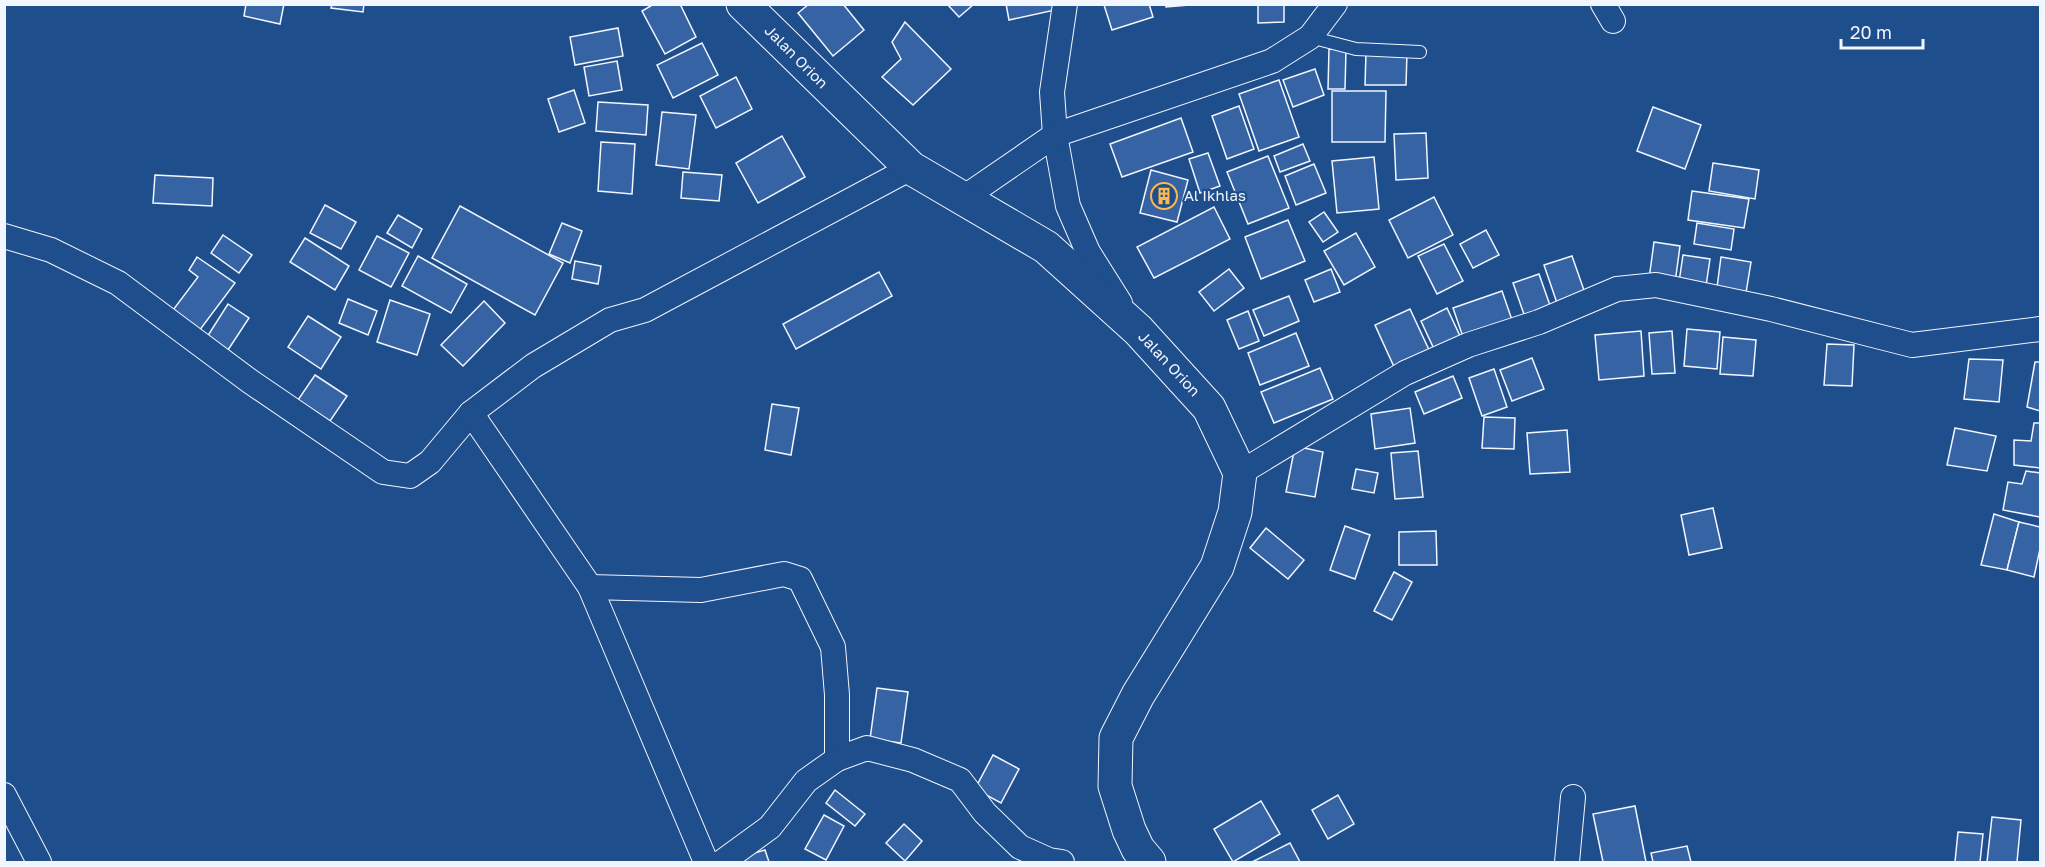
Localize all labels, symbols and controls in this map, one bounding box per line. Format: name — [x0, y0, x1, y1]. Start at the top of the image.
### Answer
scale bar — [1841, 12, 1924, 50]
street label: Jalan Orion — [761, 21, 832, 92]
text: 20 m — [1850, 21, 1892, 43]
building icon: Al Ikhlas — [1149, 181, 1179, 211]
place label: Al Ikhlas — [1184, 186, 1246, 204]
street label: Jalan Orion — [1135, 327, 1204, 400]

